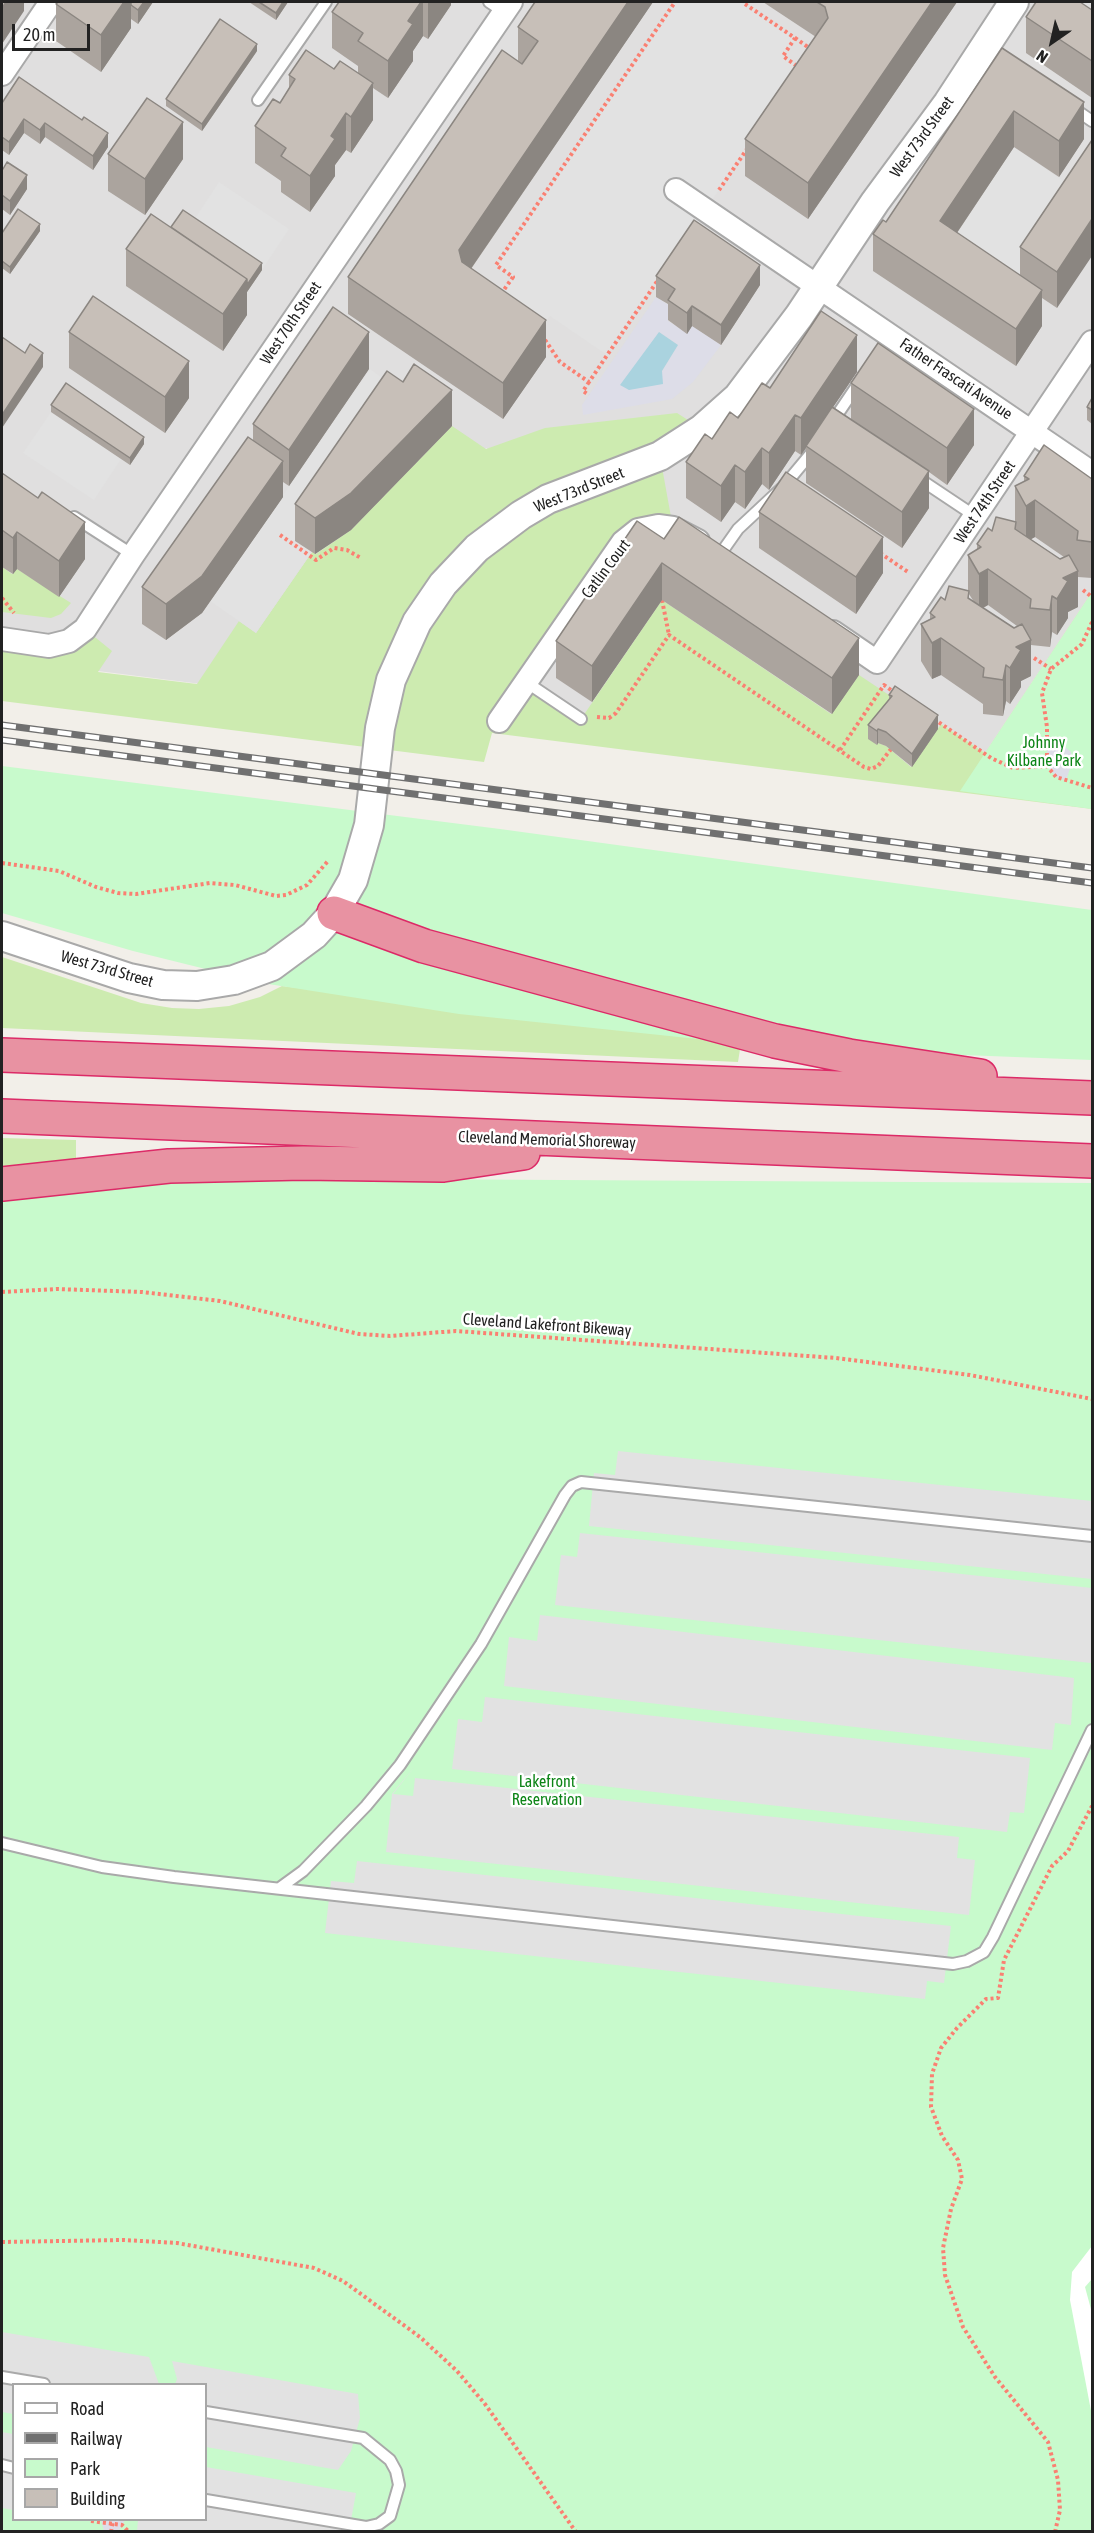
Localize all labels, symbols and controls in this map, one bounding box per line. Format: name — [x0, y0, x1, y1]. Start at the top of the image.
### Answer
scale bar — [15, 12, 93, 50]
north arrow — [1022, 12, 1082, 72]
text: 20 m — [23, 24, 55, 45]
text: N — [1033, 47, 1051, 67]
street label: West 73rd Street — [886, 93, 958, 181]
street label: West 70th Street — [256, 278, 326, 368]
street label: Father Frascati Avenue — [896, 334, 1016, 424]
street label: West 74th Street — [950, 457, 1020, 547]
street label: West 73rd Street — [531, 463, 627, 517]
street label: Catlin Court — [578, 536, 634, 602]
park label: Johnny Kilbane Park — [1007, 733, 1081, 771]
street label: West 73rd Street — [58, 947, 156, 991]
street label: Cleveland Memorial Shoreway — [458, 1127, 636, 1153]
street label: Cleveland Lakefront Bikeway — [462, 1310, 632, 1340]
park label: Lakefront Reservation — [512, 1772, 582, 1810]
legend — [12, 2383, 207, 2521]
text: Road — [70, 2398, 104, 2419]
text: Railway — [70, 2428, 122, 2449]
text: Park — [70, 2458, 100, 2479]
text: Building — [70, 2488, 125, 2509]

